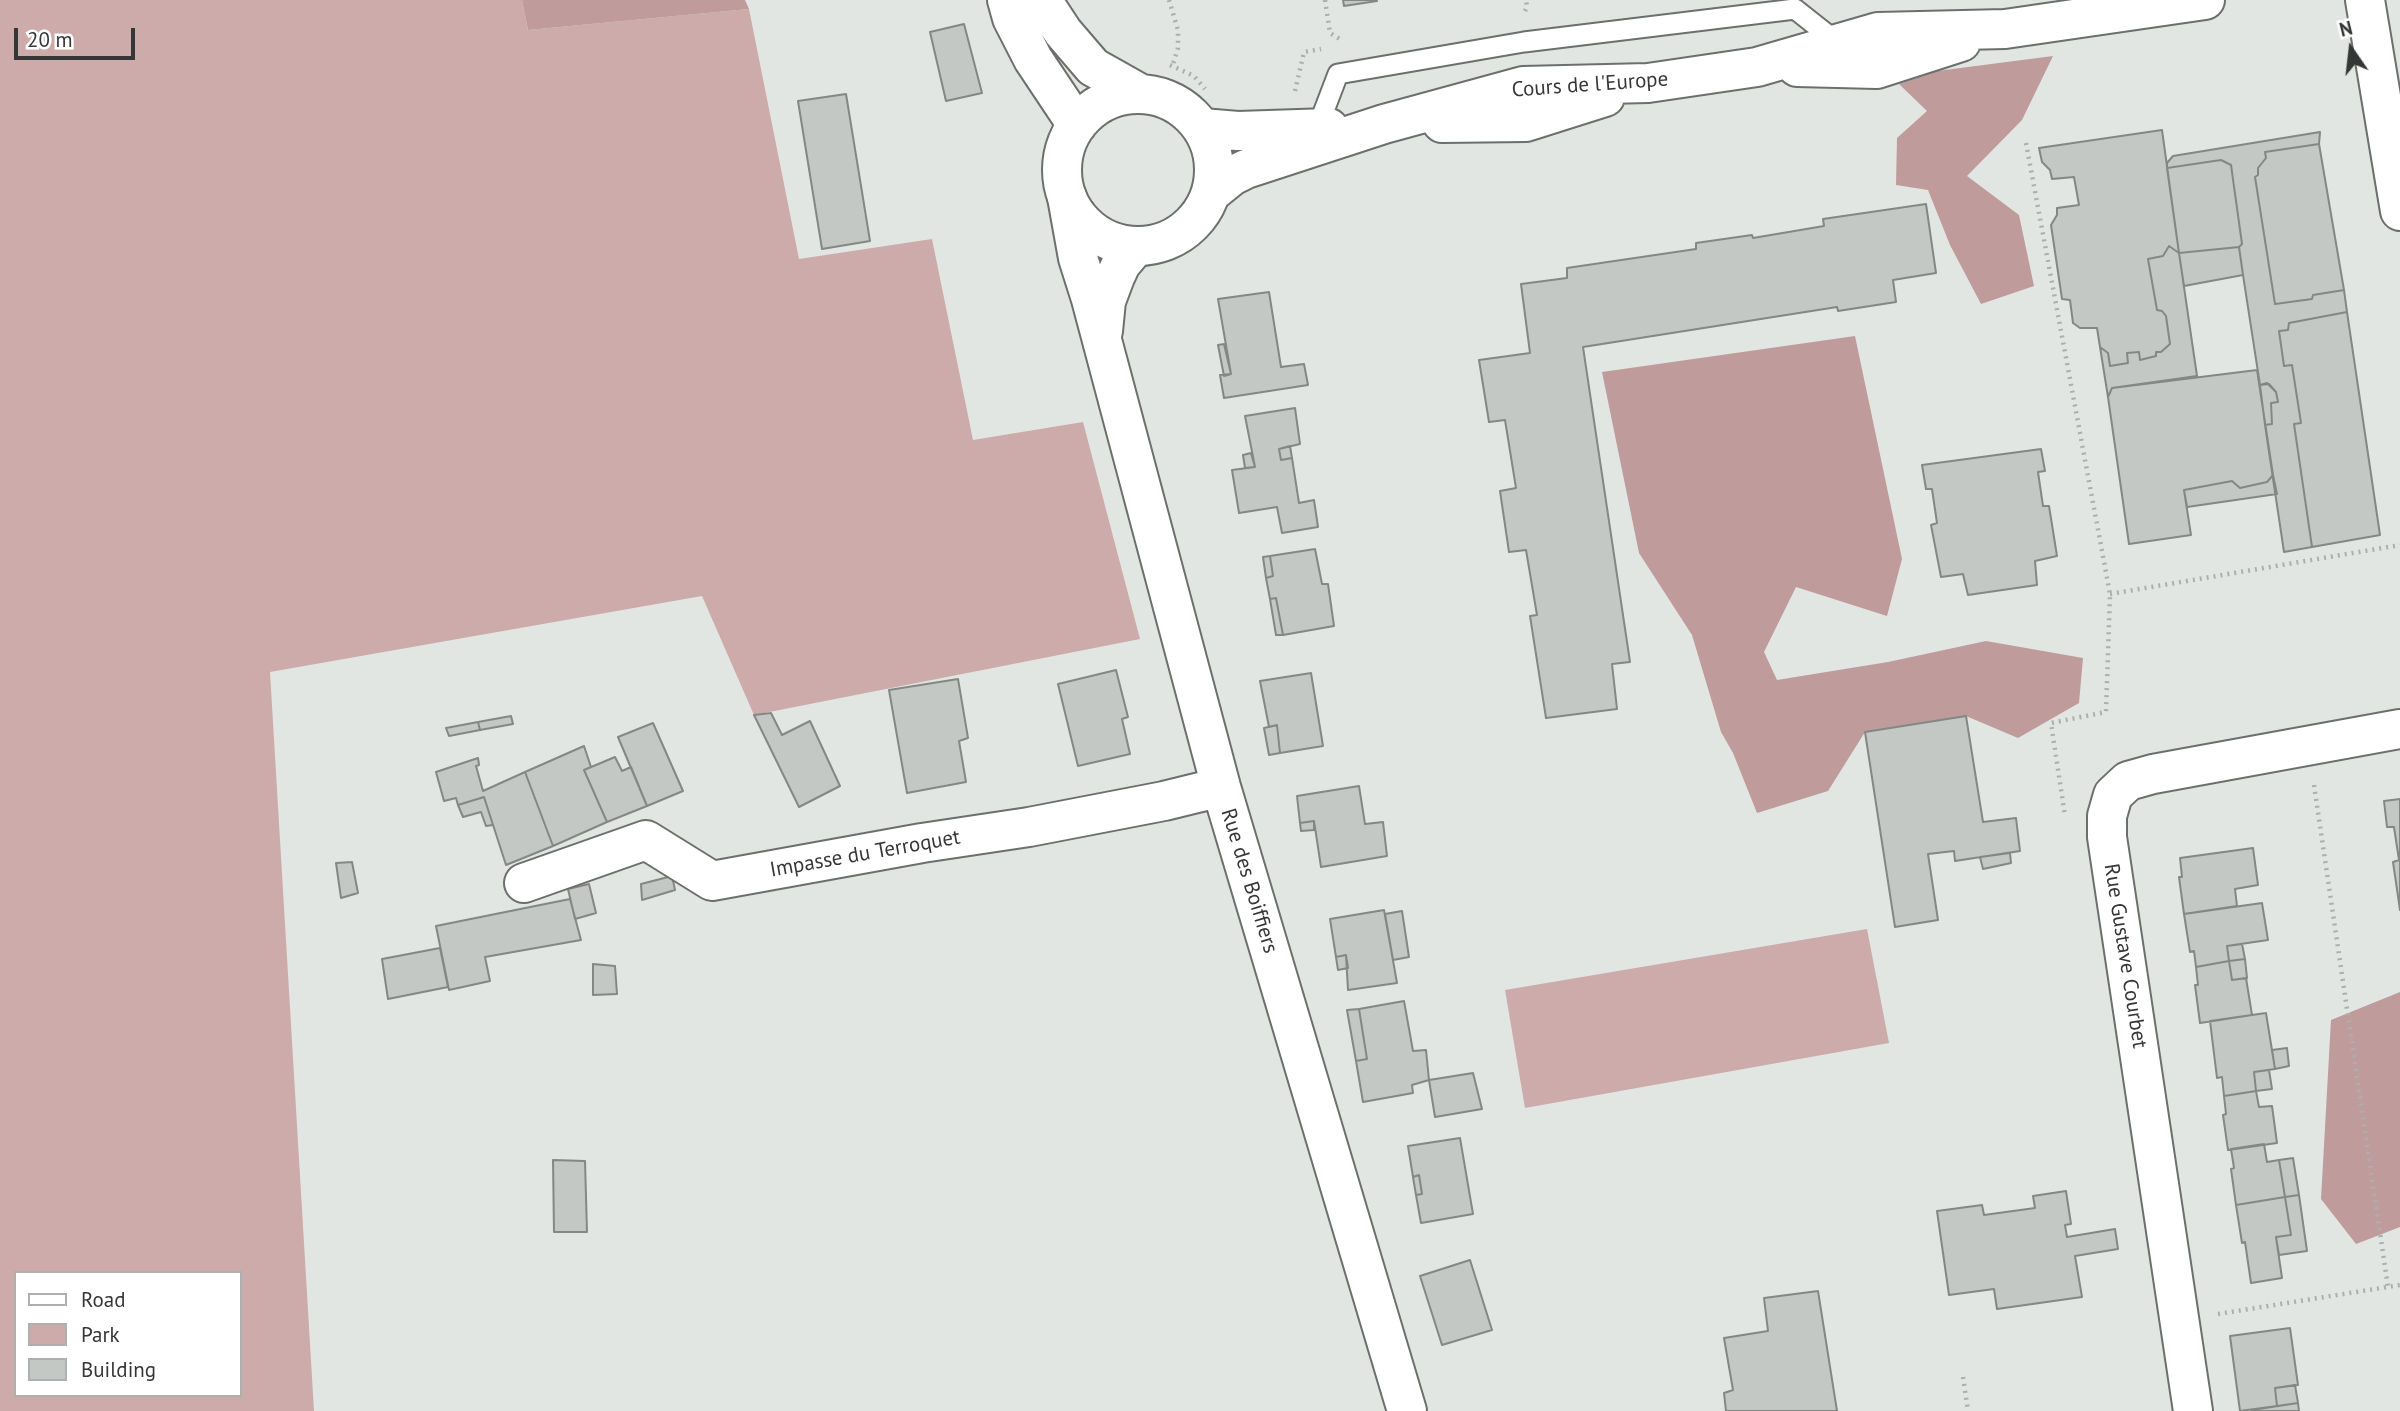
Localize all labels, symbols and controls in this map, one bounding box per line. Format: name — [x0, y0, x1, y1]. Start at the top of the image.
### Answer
scale bar — [18, 14, 138, 58]
north arrow — [2316, 14, 2386, 84]
text: N — [2337, 15, 2355, 42]
text: 20 m — [27, 26, 73, 53]
street label: Cours de l'Europe — [1511, 67, 1669, 103]
street label: Rue des Boiffiers — [1215, 806, 1283, 956]
street label: Impasse du Terroquet — [768, 825, 962, 883]
street label: Rue Gustave Courbet — [2098, 862, 2152, 1050]
legend — [14, 1271, 242, 1397]
text: Road — [81, 1286, 125, 1313]
text: Park — [81, 1321, 120, 1348]
text: Building — [81, 1356, 156, 1383]

